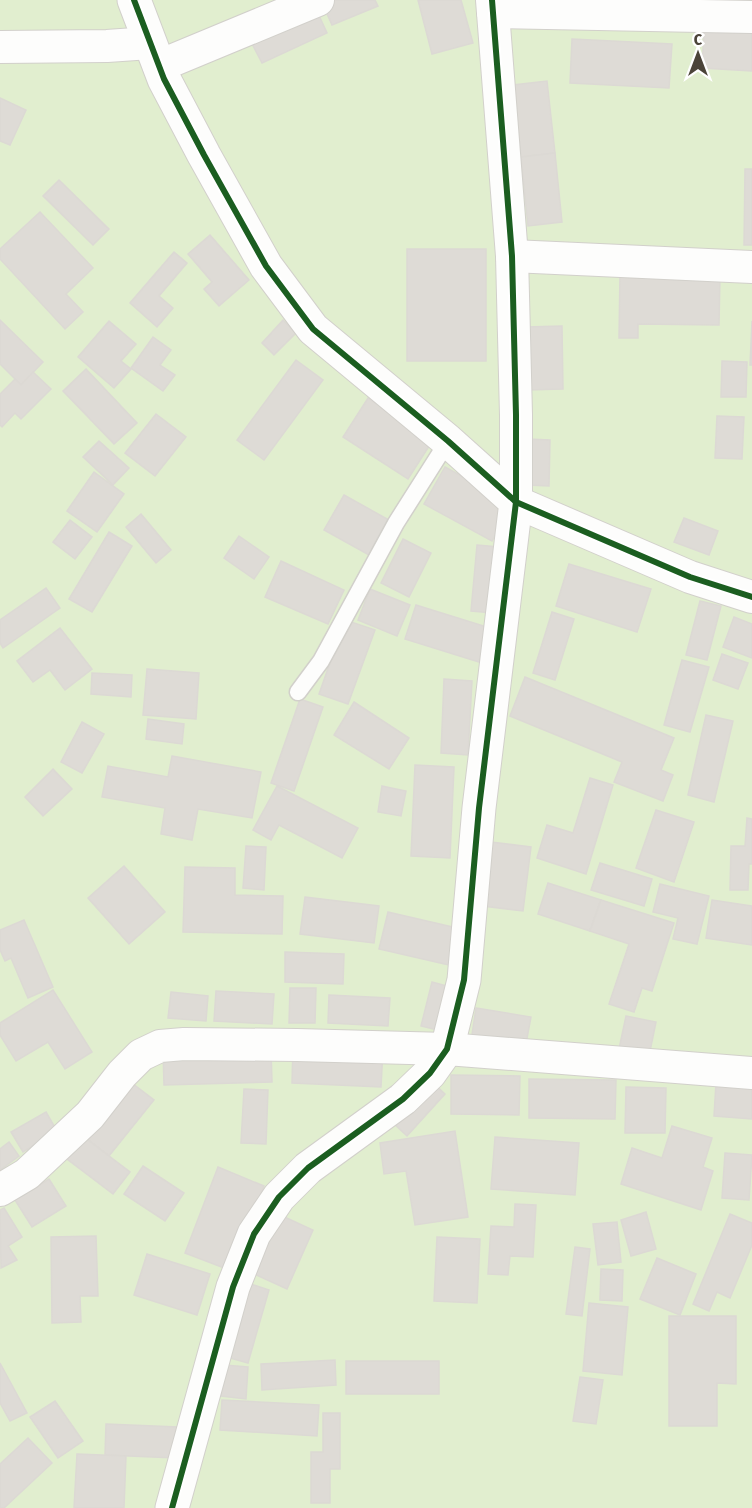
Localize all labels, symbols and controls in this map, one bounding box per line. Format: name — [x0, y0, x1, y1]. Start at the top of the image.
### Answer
north arrow — [668, 24, 728, 84]
text: С — [694, 30, 703, 49]

